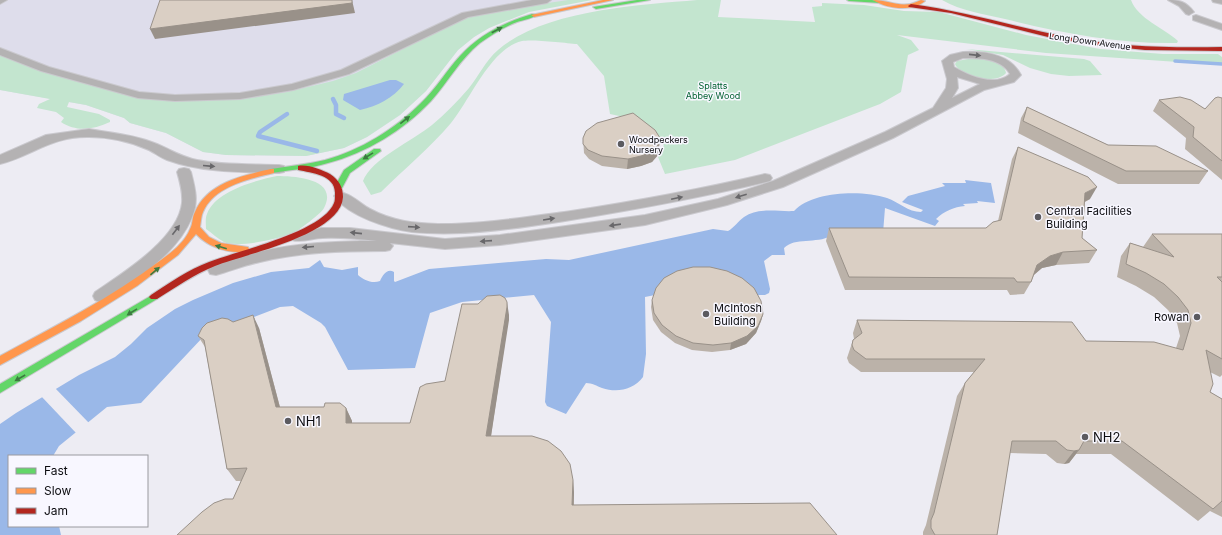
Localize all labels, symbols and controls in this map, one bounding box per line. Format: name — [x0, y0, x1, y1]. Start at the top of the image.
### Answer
one-way arrow — [491, 27, 503, 33]
street label: Long Down Avenue — [1048, 30, 1132, 52]
one-way arrow — [969, 52, 981, 59]
park label: Splatts Abbey Wood — [686, 80, 740, 101]
one-way arrow — [399, 115, 410, 124]
place label: Woodpeckers Nursery — [629, 134, 688, 155]
marker: Woodpeckers Nursery — [616, 139, 626, 149]
one-way arrow — [362, 153, 374, 160]
one-way arrow — [203, 162, 215, 169]
one-way arrow — [735, 193, 747, 199]
one-way arrow — [671, 194, 683, 200]
place label: Central Facilities Building — [1046, 204, 1132, 231]
marker: Central Facilities Building — [1033, 212, 1043, 222]
one-way arrow — [543, 216, 555, 222]
one-way arrow — [609, 222, 621, 228]
one-way arrow — [408, 223, 420, 230]
one-way arrow — [172, 225, 180, 235]
one-way arrow — [350, 230, 362, 237]
one-way arrow — [480, 237, 492, 244]
one-way arrow — [214, 244, 226, 250]
one-way arrow — [302, 244, 314, 251]
one-way arrow — [149, 267, 160, 276]
place label: McIntosh Building — [714, 301, 762, 328]
one-way arrow — [126, 308, 138, 315]
marker: McIntosh Building — [701, 309, 711, 319]
place label: Rowan — [1154, 310, 1189, 324]
marker: Rowan — [1192, 312, 1202, 322]
one-way arrow — [14, 374, 26, 381]
place label: NH1 — [296, 413, 321, 429]
marker: NH1 — [283, 416, 293, 426]
place label: NH2 — [1093, 429, 1120, 445]
marker: NH2 — [1080, 432, 1090, 442]
legend — [8, 455, 148, 527]
text: Fast — [44, 463, 68, 478]
text: Slow — [44, 483, 72, 498]
text: Jam — [44, 503, 68, 518]

